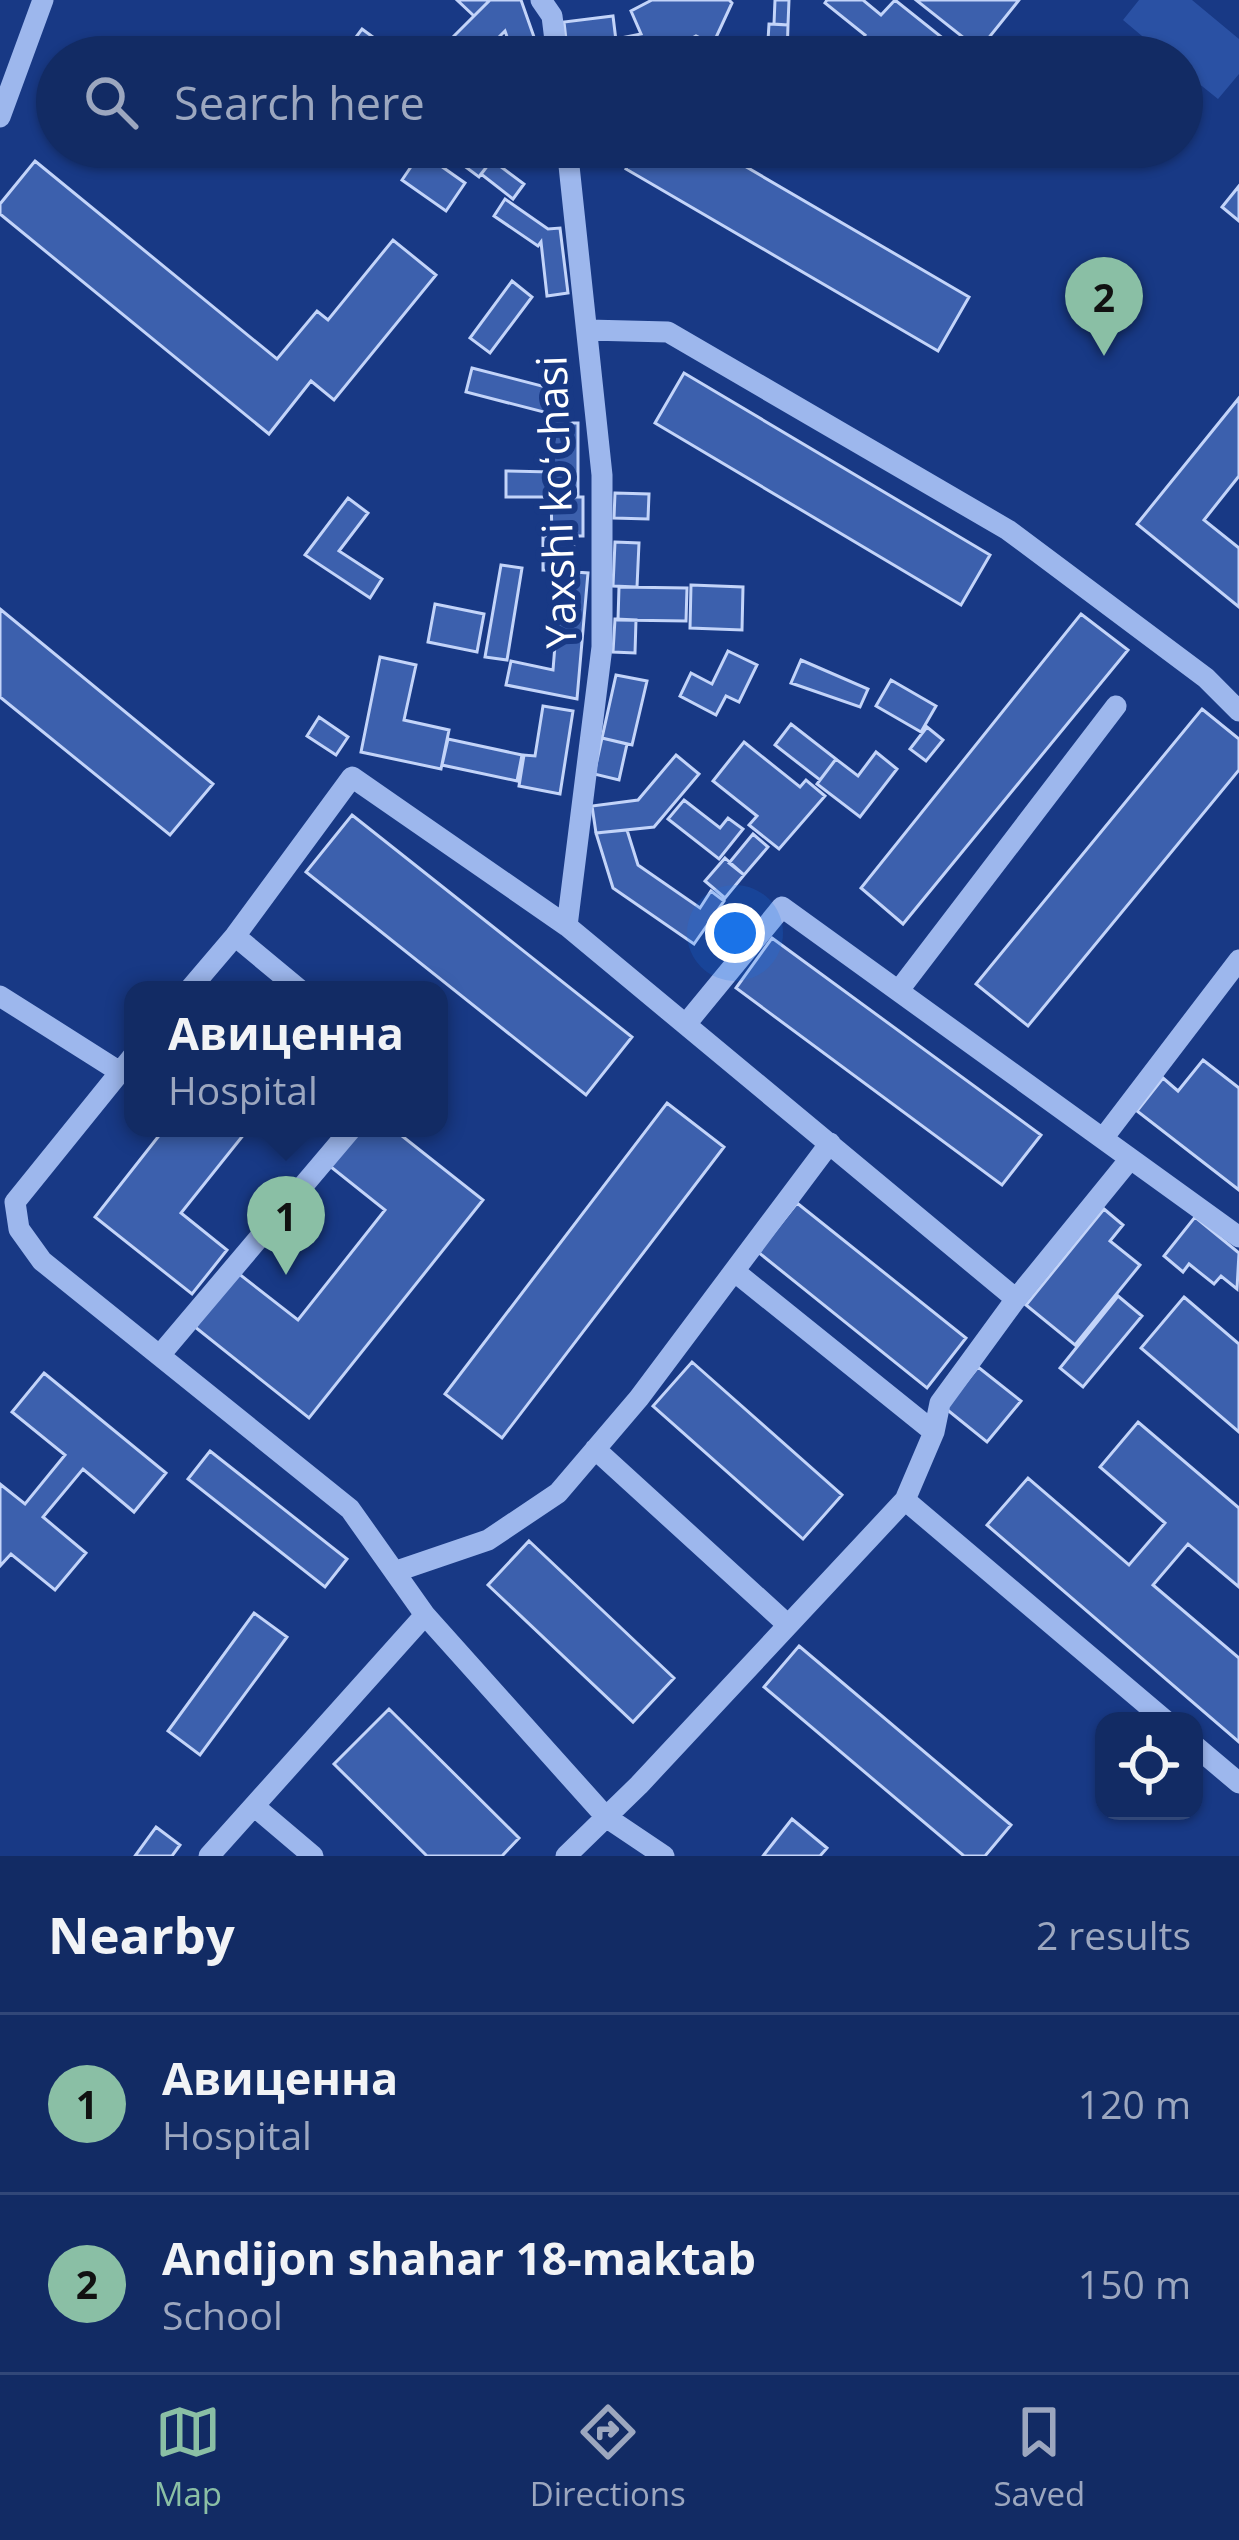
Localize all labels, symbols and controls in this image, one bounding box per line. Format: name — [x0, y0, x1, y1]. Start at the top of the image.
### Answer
search box — [36, 36, 1203, 168]
icon: search — [78, 69, 144, 135]
text: Search here — [174, 72, 425, 133]
pin: 2 — [1065, 257, 1143, 356]
street label: Yaxshi koʻchasi — [521, 355, 589, 649]
your location — [705, 903, 765, 963]
popup — [124, 981, 448, 1137]
text: Авиценна — [168, 1002, 404, 1063]
text: Hospital — [168, 1063, 318, 1116]
pin: 1 — [247, 1176, 325, 1275]
map controls — [1095, 1712, 1203, 1820]
button: locate — [1095, 1712, 1203, 1820]
text: Nearby — [48, 1899, 235, 1969]
text: 2 results — [1036, 1908, 1191, 1961]
text: Авиценна — [162, 2047, 398, 2108]
text: 1 — [76, 2077, 98, 2130]
text: 120 m — [1078, 2077, 1191, 2130]
text: Hospital — [162, 2108, 312, 2161]
text: Andijon shahar 18-maktab — [162, 2227, 756, 2288]
text: 2 — [76, 2257, 98, 2310]
text: 150 m — [1078, 2257, 1191, 2310]
text: School — [162, 2288, 283, 2341]
tab: Map — [154, 2399, 222, 2516]
tab: Directions — [530, 2399, 686, 2516]
tab: Saved — [993, 2399, 1085, 2516]

